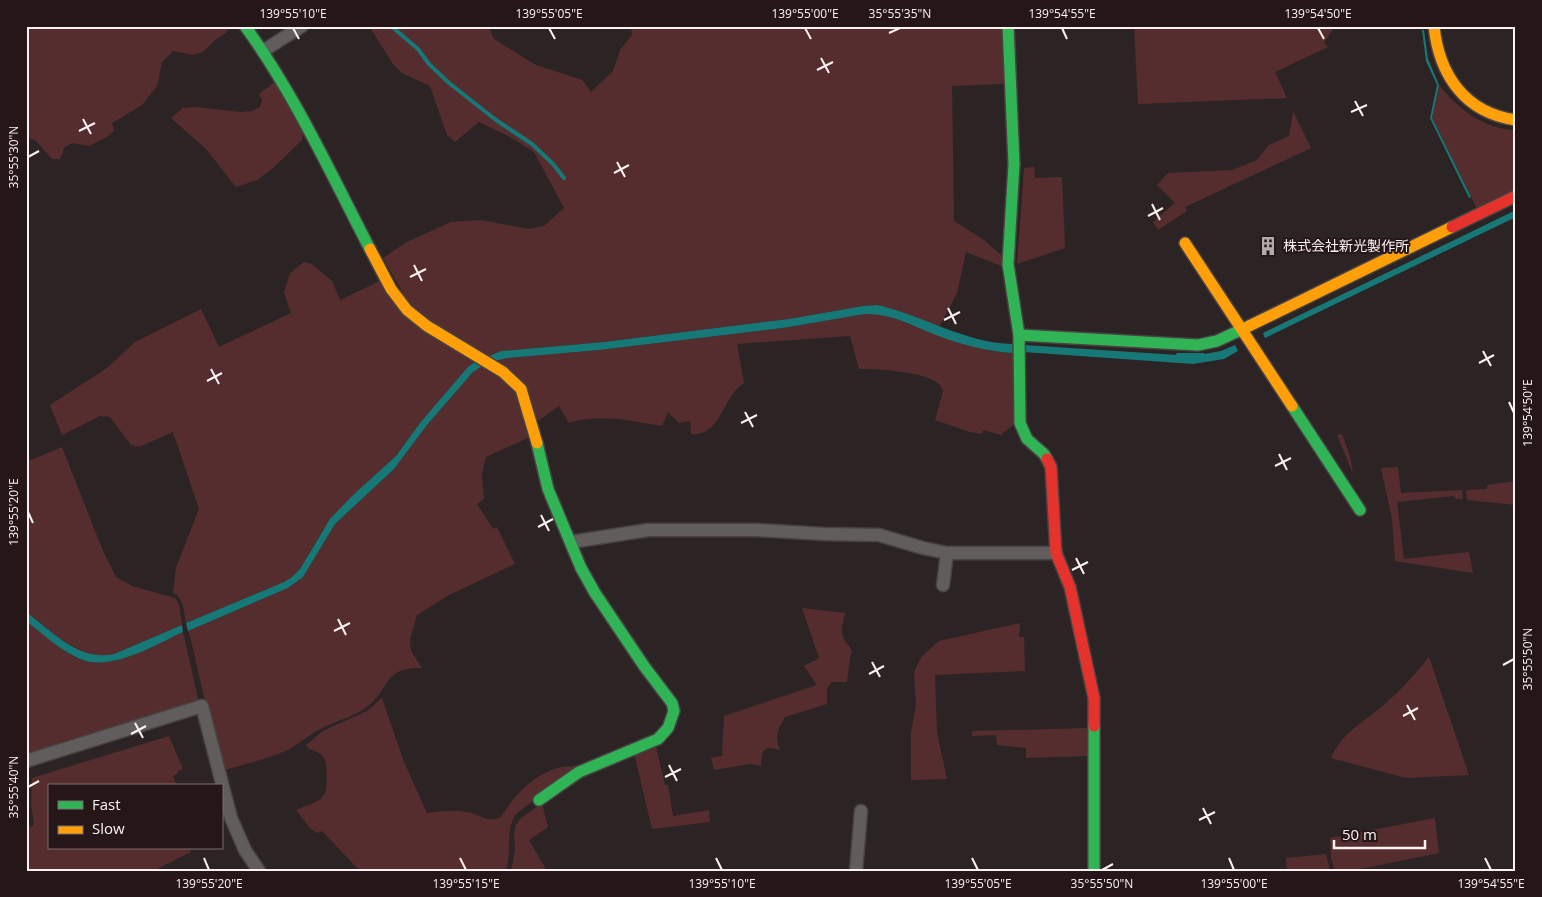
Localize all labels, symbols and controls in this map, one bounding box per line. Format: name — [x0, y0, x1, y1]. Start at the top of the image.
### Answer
text: 139°55'10"E — [259, 5, 327, 22]
text: 139°55'05"E — [515, 5, 583, 22]
text: 139°55'00"E — [771, 5, 839, 22]
text: 35°55'35"N — [869, 5, 931, 22]
text: 139°54'55"E — [1028, 5, 1096, 22]
text: 139°54'50"E — [1284, 5, 1352, 22]
text: 35°55'30"N — [5, 126, 22, 188]
building icon: 株式会社新光製作所 — [1257, 235, 1279, 257]
place label: 株式会社新光製作所 — [1283, 236, 1409, 255]
text: 139°54'50"E — [1519, 379, 1536, 447]
text: 139°55'20"E — [5, 478, 22, 546]
text: 35°55'50"N — [1519, 628, 1536, 690]
text: 35°55'40"N — [5, 756, 22, 818]
legend — [48, 784, 222, 850]
text: Fast — [92, 794, 121, 814]
scale bar — [1334, 817, 1426, 849]
text: Slow — [92, 818, 125, 838]
text: 50 m — [1342, 824, 1377, 844]
text: 139°55'20"E — [175, 875, 243, 892]
text: 139°55'15"E — [432, 875, 500, 892]
text: 139°55'10"E — [688, 875, 756, 892]
text: 139°55'05"E — [944, 875, 1012, 892]
text: 35°55'50"N — [1071, 875, 1133, 892]
text: 139°55'00"E — [1200, 875, 1268, 892]
text: 139°54'55"E — [1457, 875, 1525, 892]

